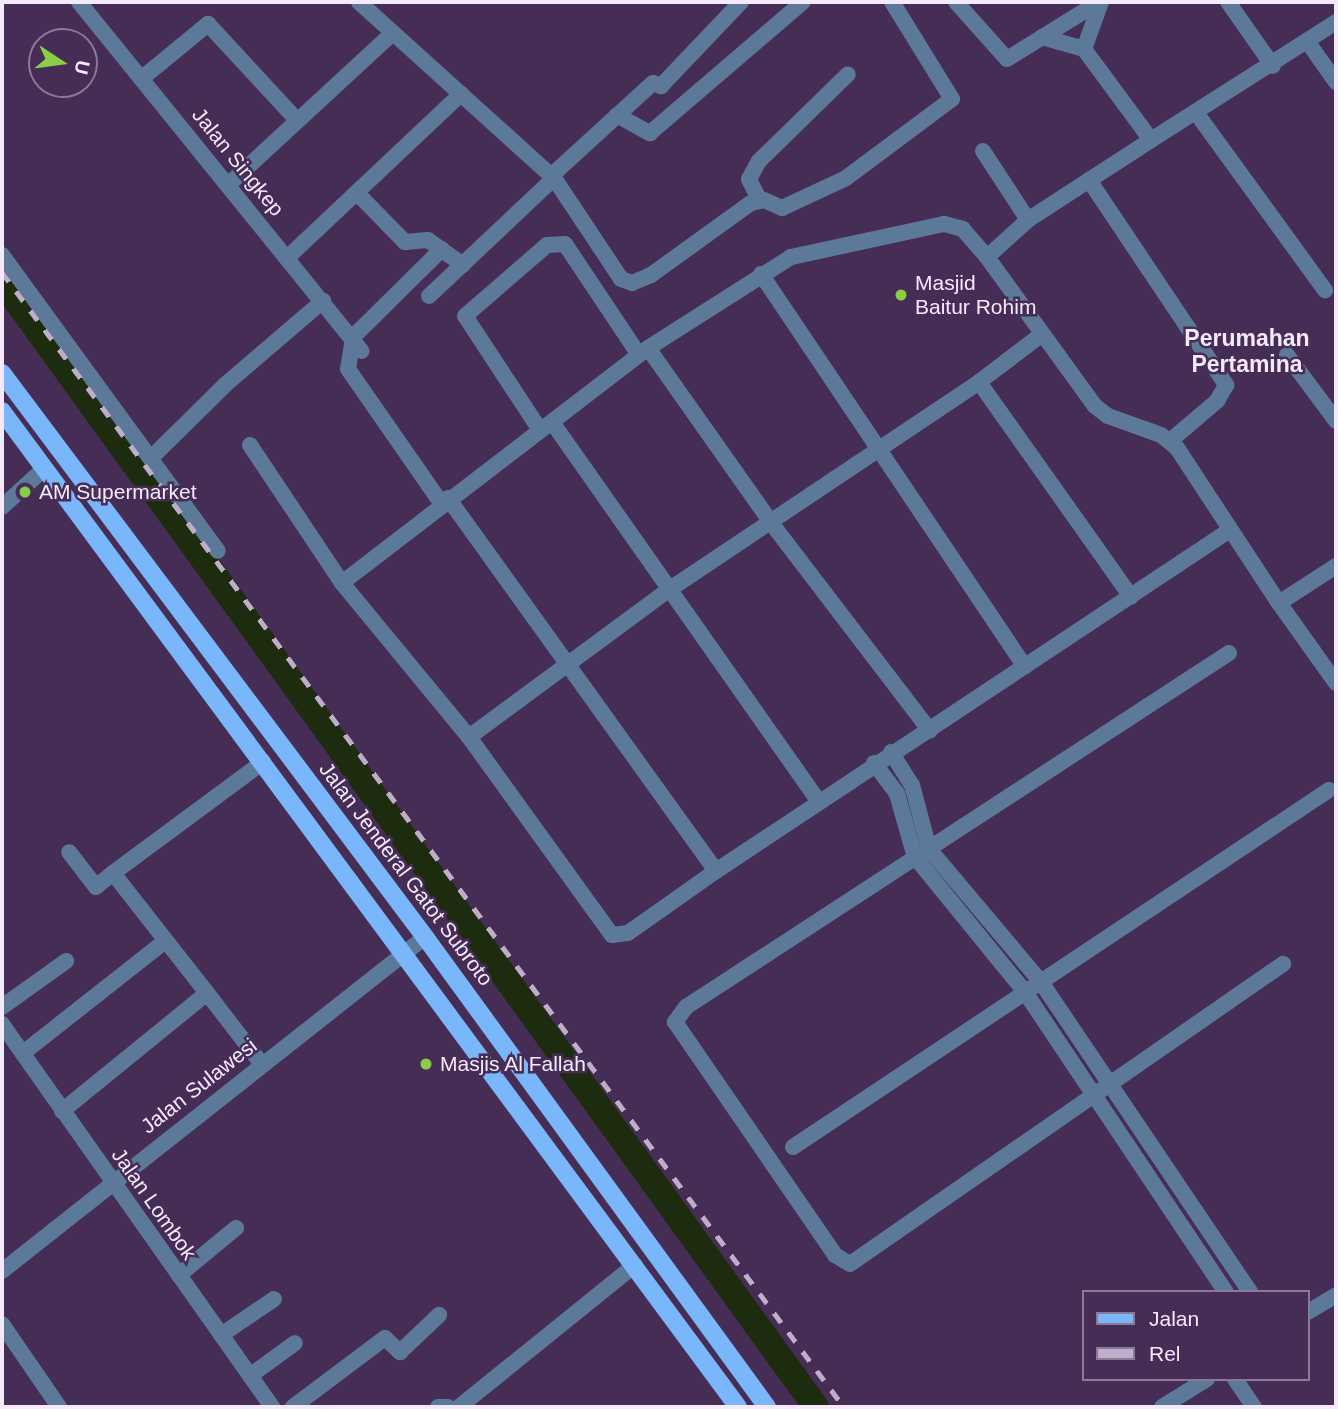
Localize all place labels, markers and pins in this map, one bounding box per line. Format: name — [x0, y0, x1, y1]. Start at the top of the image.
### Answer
place label: Masjid Baitur Rohim — [915, 270, 1036, 320]
marker: Masjid Baitur Rohim — [893, 287, 909, 303]
place label: AM Supermarket — [39, 479, 197, 505]
marker: AM Supermarket — [17, 484, 33, 500]
place label: Masjis Al Fallah — [440, 1051, 587, 1077]
marker: Masjis Al Fallah — [418, 1056, 434, 1072]

